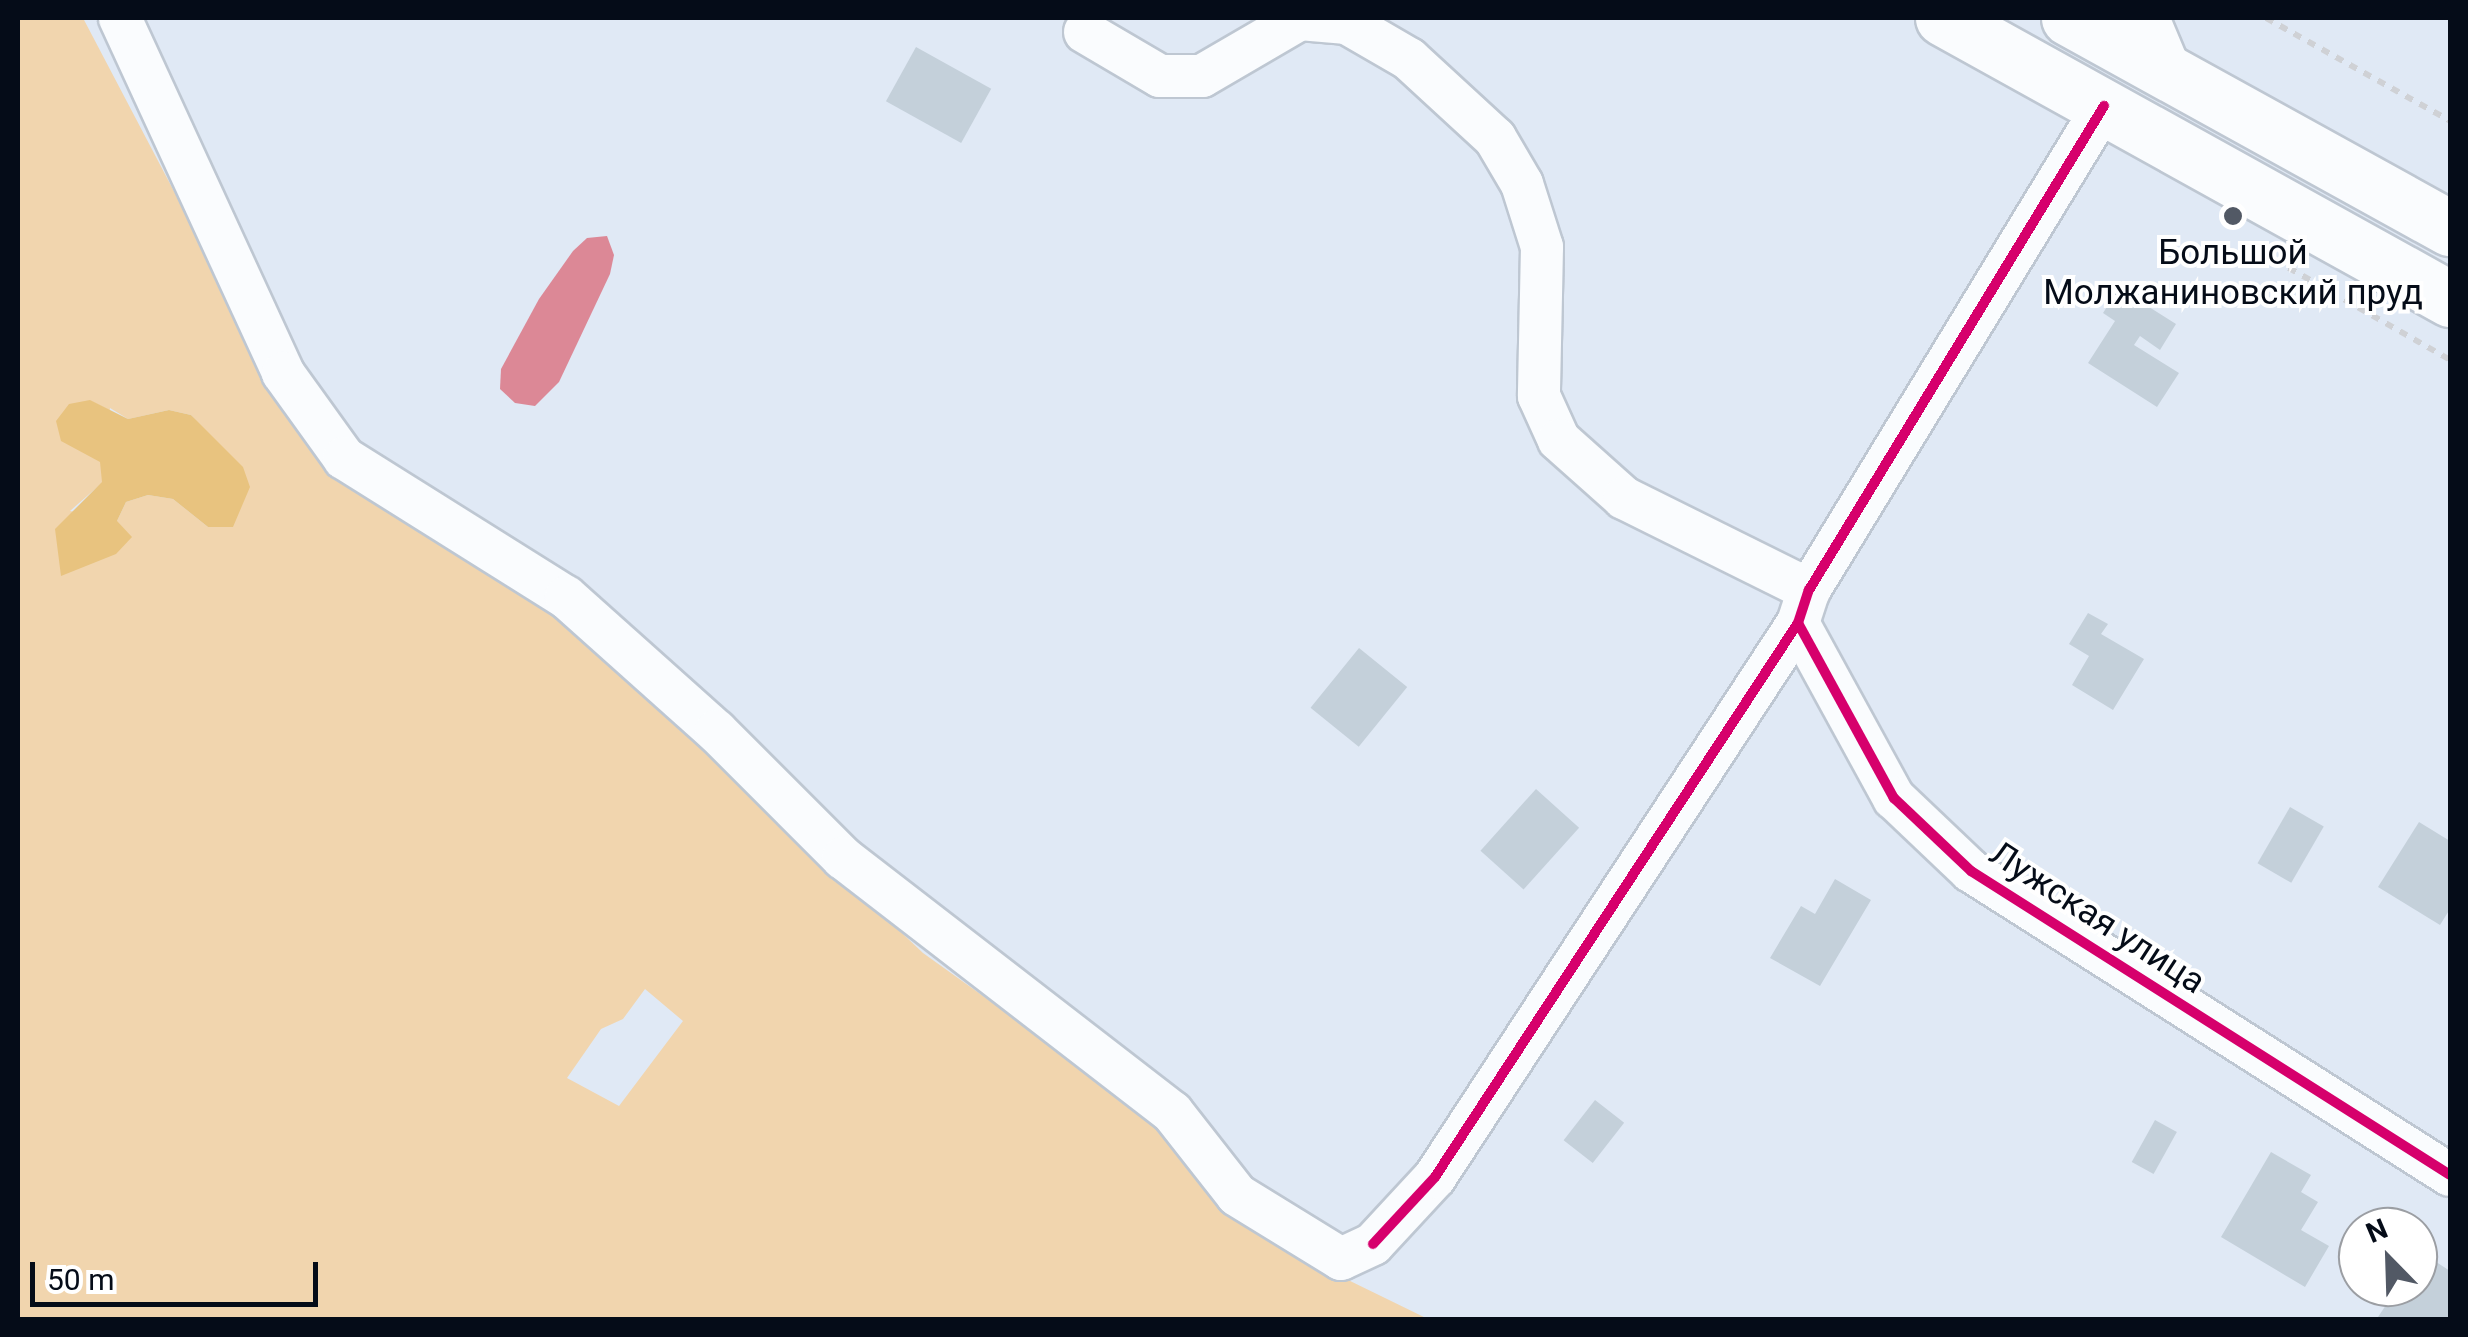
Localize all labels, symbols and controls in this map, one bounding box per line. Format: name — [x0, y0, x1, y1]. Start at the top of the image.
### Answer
marker: Большой Молжаниновский пруд — [2222, 205, 2244, 227]
place label: Большой Молжаниновский пруд — [2043, 232, 2423, 314]
street label: Лужская улица — [1982, 833, 2212, 1003]
north arrow — [2338, 1207, 2438, 1307]
text: N — [2361, 1212, 2392, 1250]
scale bar — [35, 1242, 322, 1304]
text: 50 m — [47, 1262, 114, 1297]

